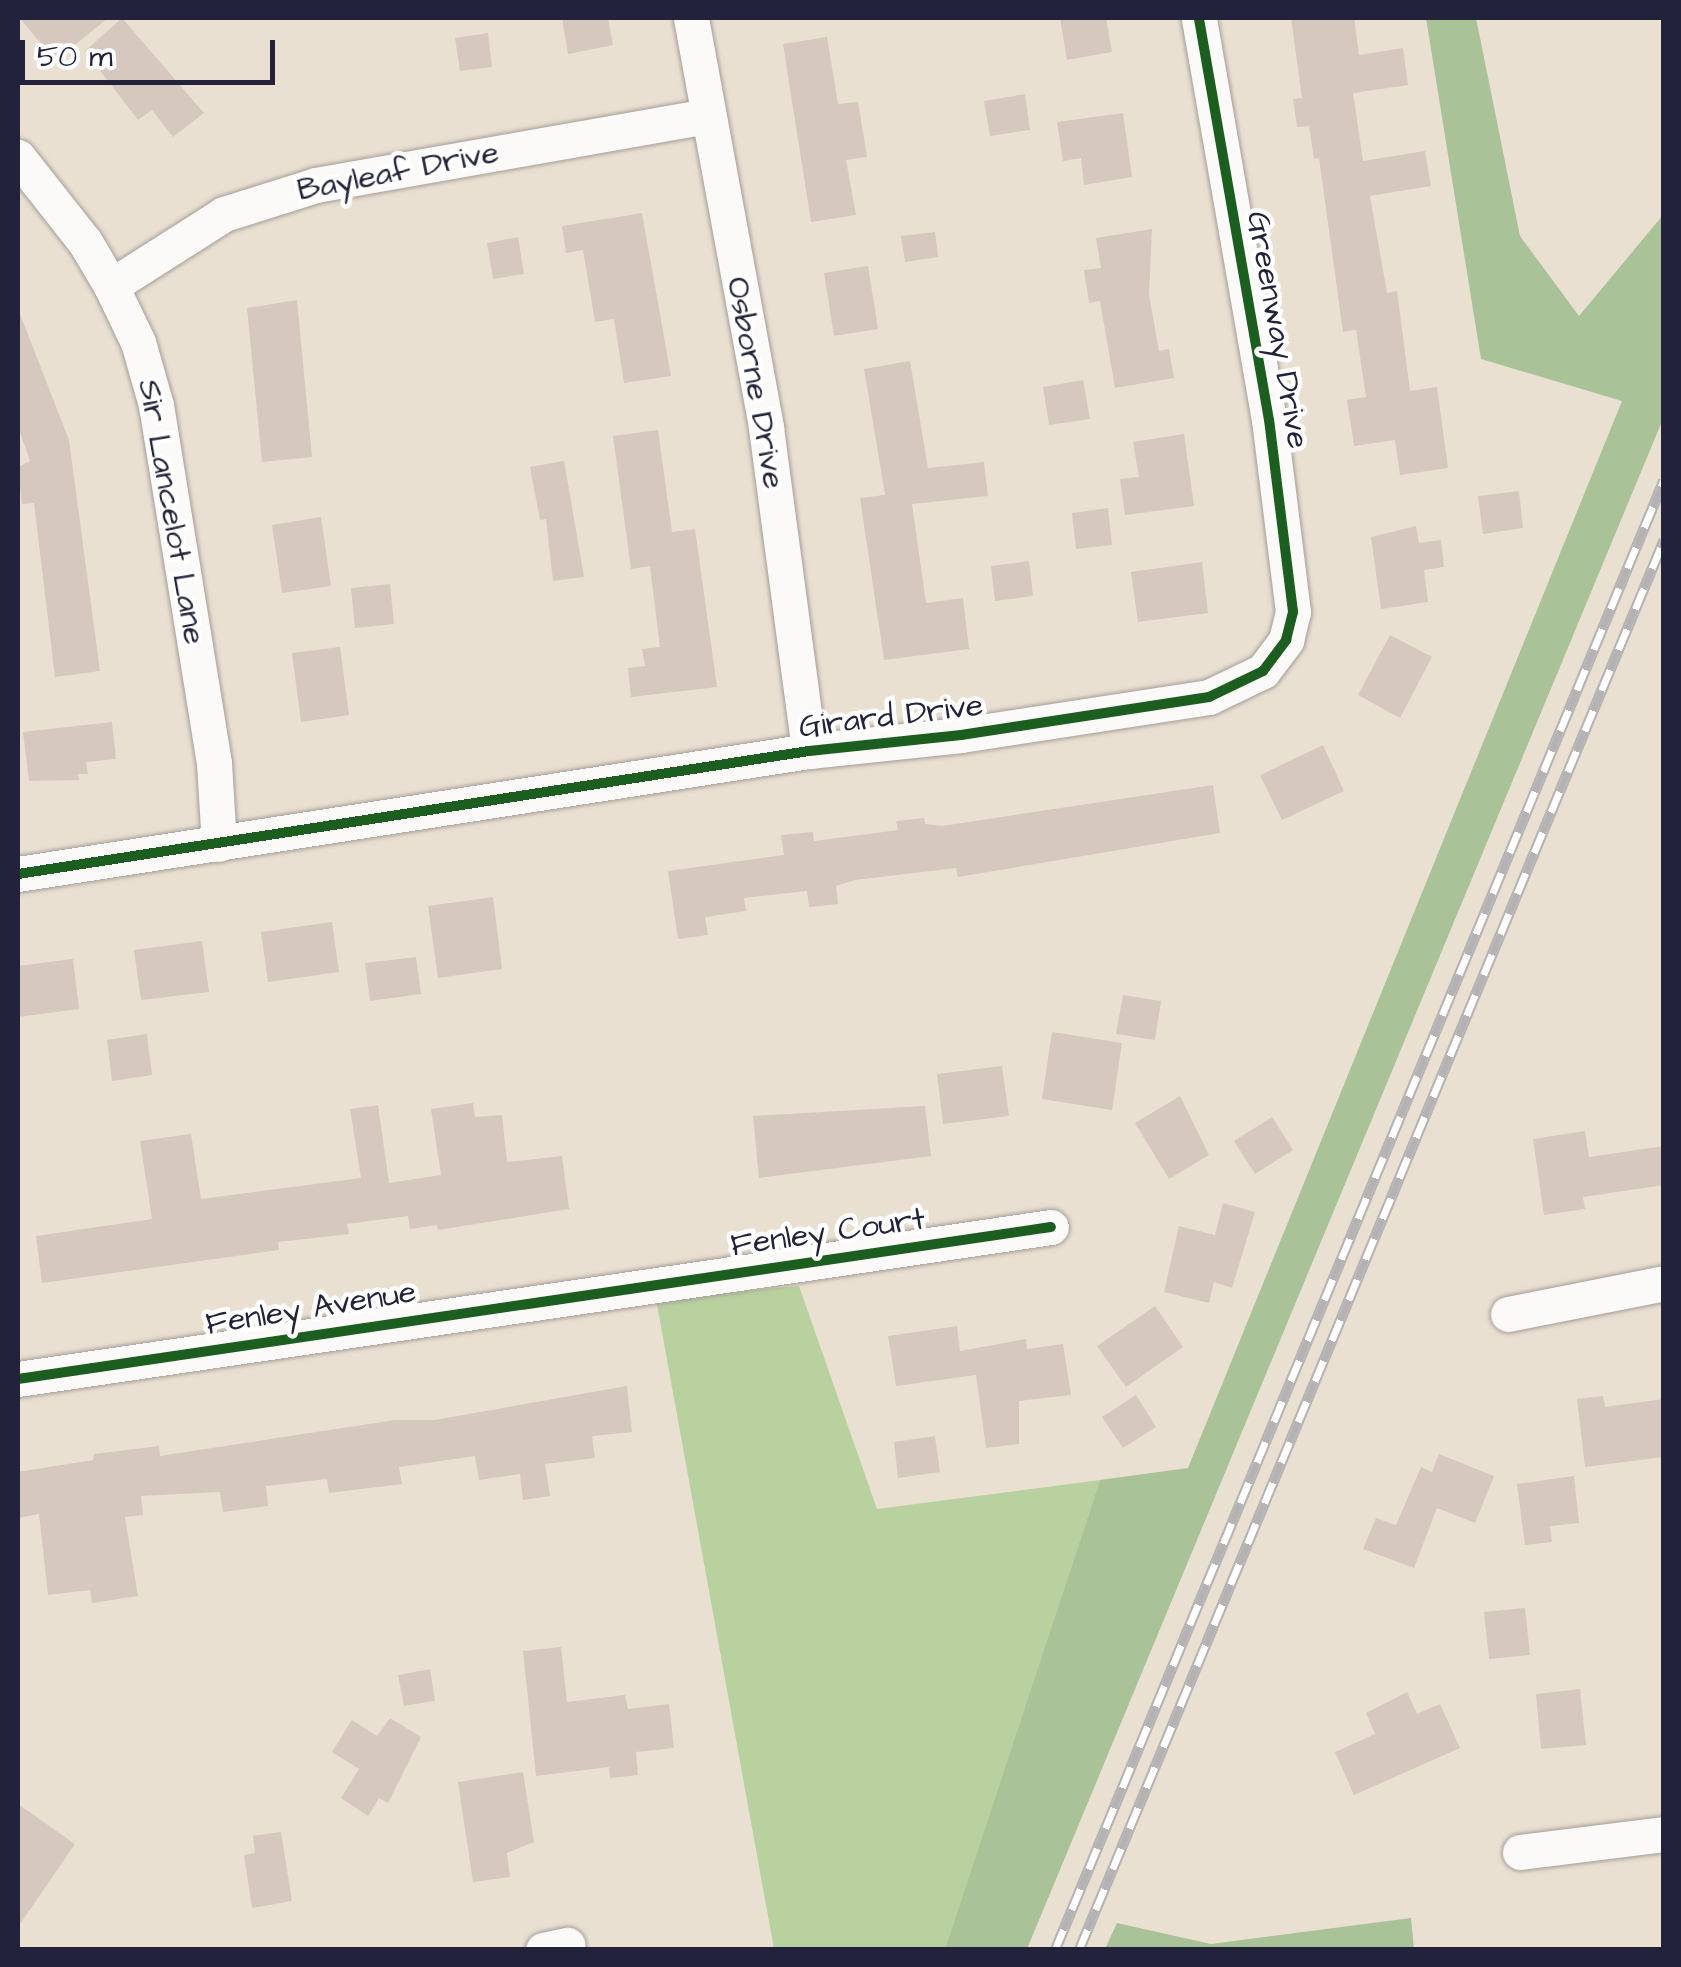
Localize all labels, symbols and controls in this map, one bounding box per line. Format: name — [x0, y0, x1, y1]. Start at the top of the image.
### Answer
scale bar — [25, 20, 280, 82]
text: 50 m — [37, 36, 113, 78]
street label: Bayleaf Drive — [294, 134, 502, 210]
street label: Greenway Drive — [1237, 208, 1317, 452]
street label: Osborne Drive — [717, 274, 793, 492]
street label: Sir Lancelot Lane — [129, 377, 213, 647]
street label: Girard Drive — [797, 687, 985, 747]
street label: Fenley Court — [728, 1200, 928, 1266]
street label: Fenley Avenue — [203, 1273, 419, 1345]

